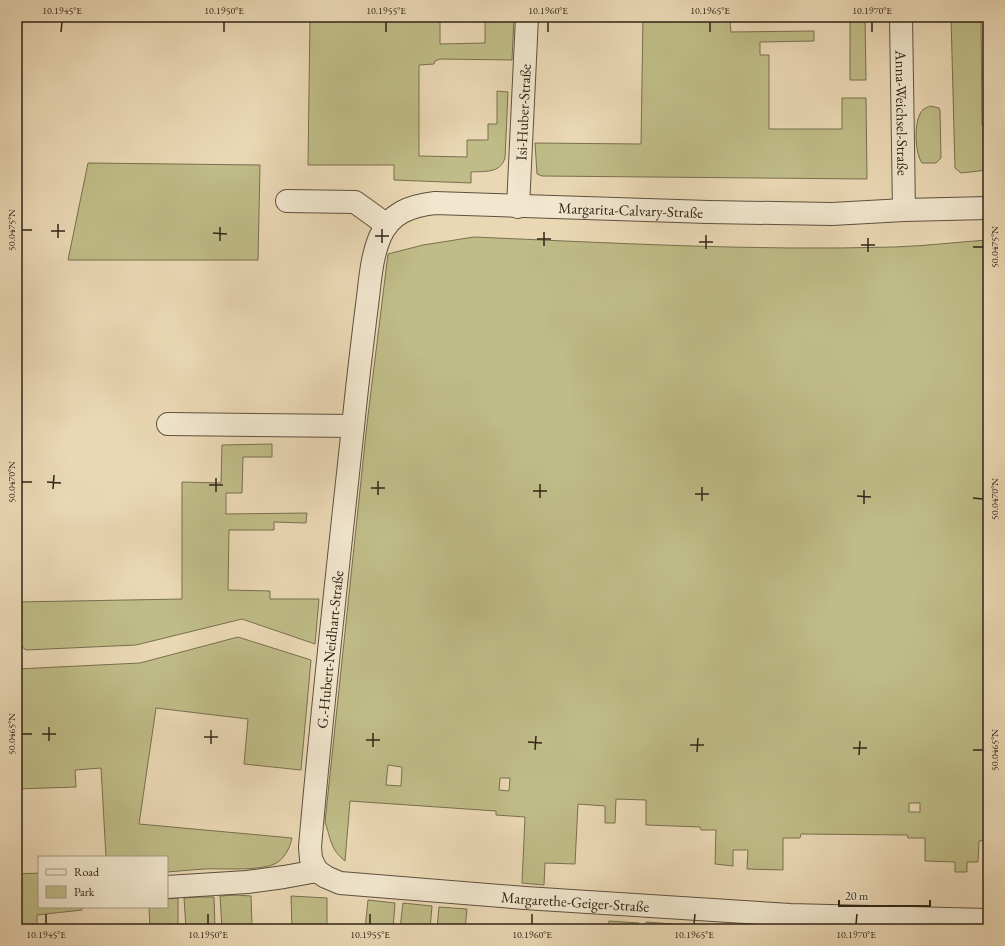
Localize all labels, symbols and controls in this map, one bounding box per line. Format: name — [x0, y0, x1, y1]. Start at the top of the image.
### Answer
text: 10.1945°E — [42, 4, 82, 17]
text: 10.1950°E — [204, 4, 244, 17]
text: 10.1955°E — [366, 4, 406, 17]
text: 10.1960°E — [528, 4, 568, 17]
text: 10.1965°E — [690, 4, 730, 17]
text: 10.1970°E — [852, 4, 892, 17]
street label: Anna-Weichsel-Straße — [892, 49, 913, 176]
street label: Isi-Huber-Straße — [511, 63, 534, 161]
street label: Margarita-Calvary-Straße — [558, 198, 703, 221]
text: 50.0475°N — [5, 209, 18, 251]
text: 50.0475°N — [988, 226, 1001, 268]
text: 50.0470°N — [5, 461, 18, 503]
text: 50.0470°N — [988, 478, 1001, 520]
street label: G.-Hubert-Neidhart-Straße — [312, 569, 347, 729]
text: 50.0465°N — [5, 713, 18, 755]
text: 50.0465°N — [988, 729, 1001, 771]
legend — [38, 856, 168, 908]
text: Road — [74, 864, 100, 880]
scale bar — [839, 882, 930, 908]
text: Park — [74, 884, 95, 900]
street label: Margarethe-Geiger-Straße — [501, 887, 650, 915]
text: 20 m — [845, 888, 869, 904]
text: 10.1945°E — [26, 928, 66, 941]
text: 10.1950°E — [188, 928, 228, 941]
text: 10.1955°E — [350, 928, 390, 941]
text: 10.1960°E — [512, 928, 552, 941]
text: 10.1965°E — [674, 928, 714, 941]
text: 10.1970°E — [836, 928, 876, 941]

